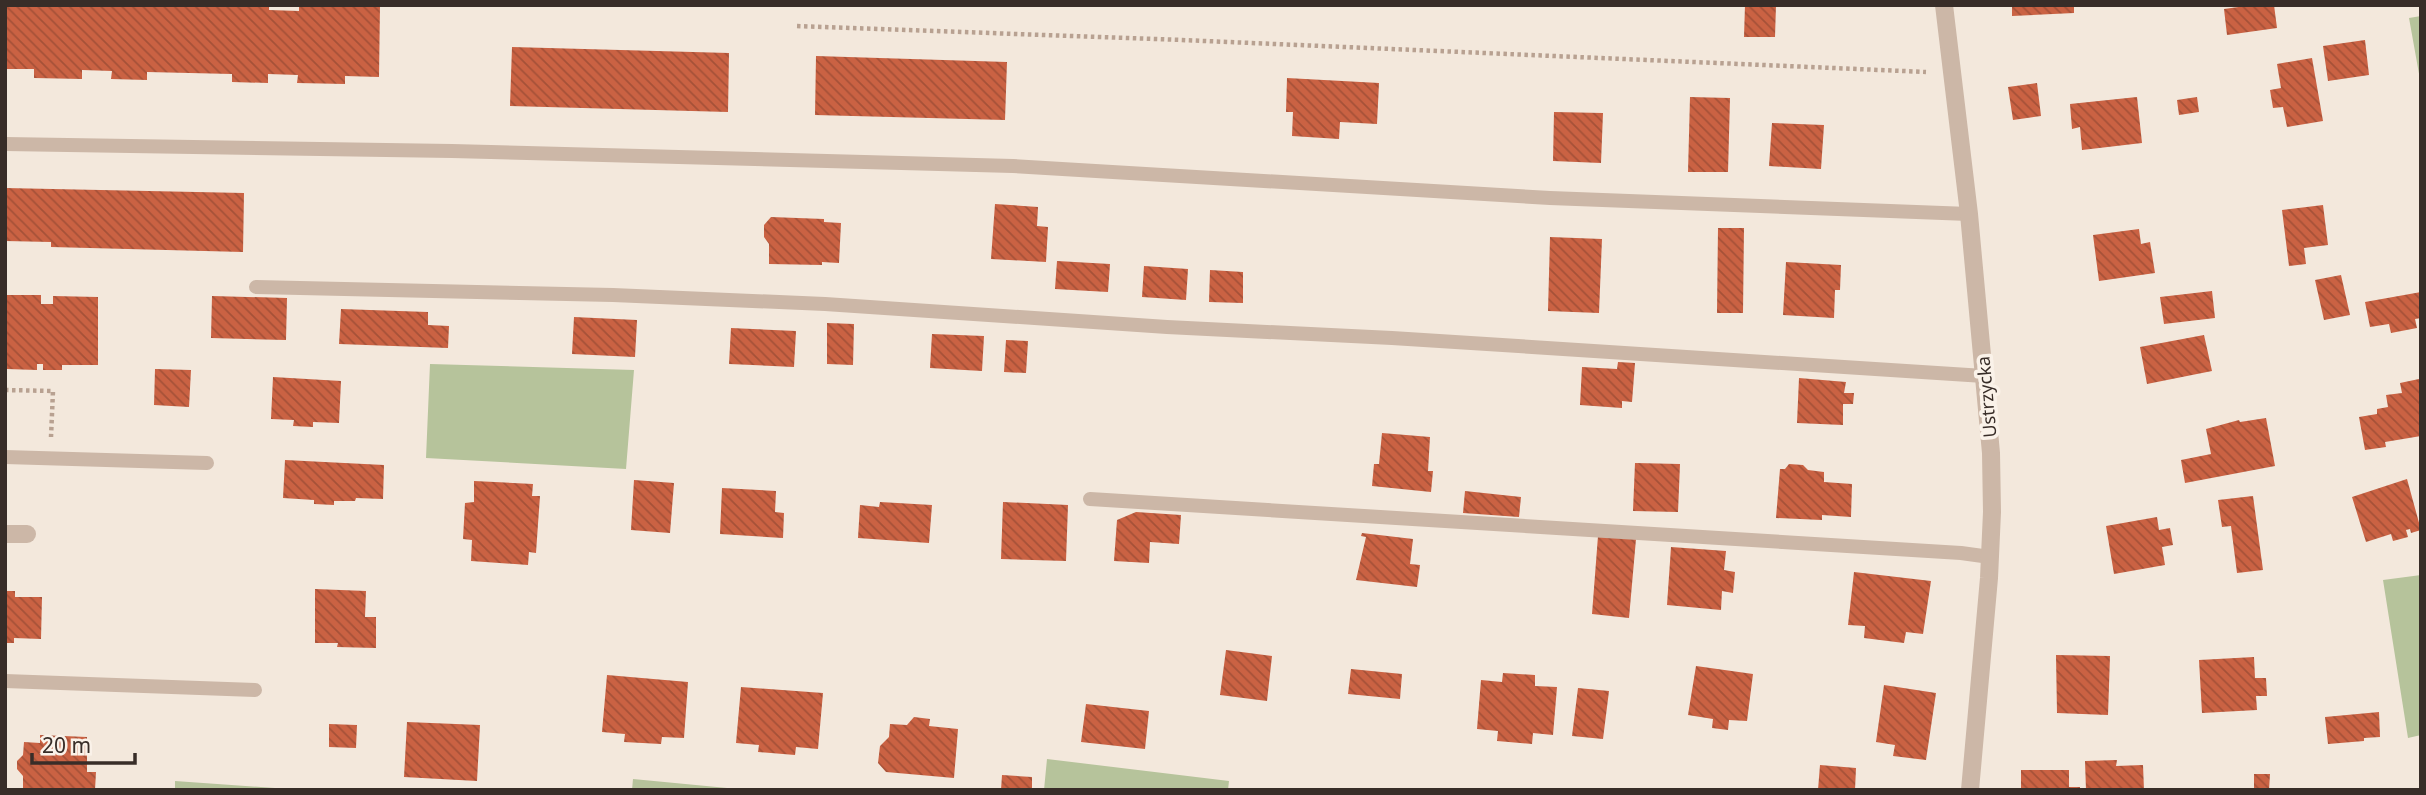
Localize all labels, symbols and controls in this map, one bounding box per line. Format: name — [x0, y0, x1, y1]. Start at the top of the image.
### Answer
street label: Ustrzycka — [1970, 355, 2002, 439]
scale bar — [32, 722, 135, 766]
text: 20 m — [42, 731, 91, 759]

